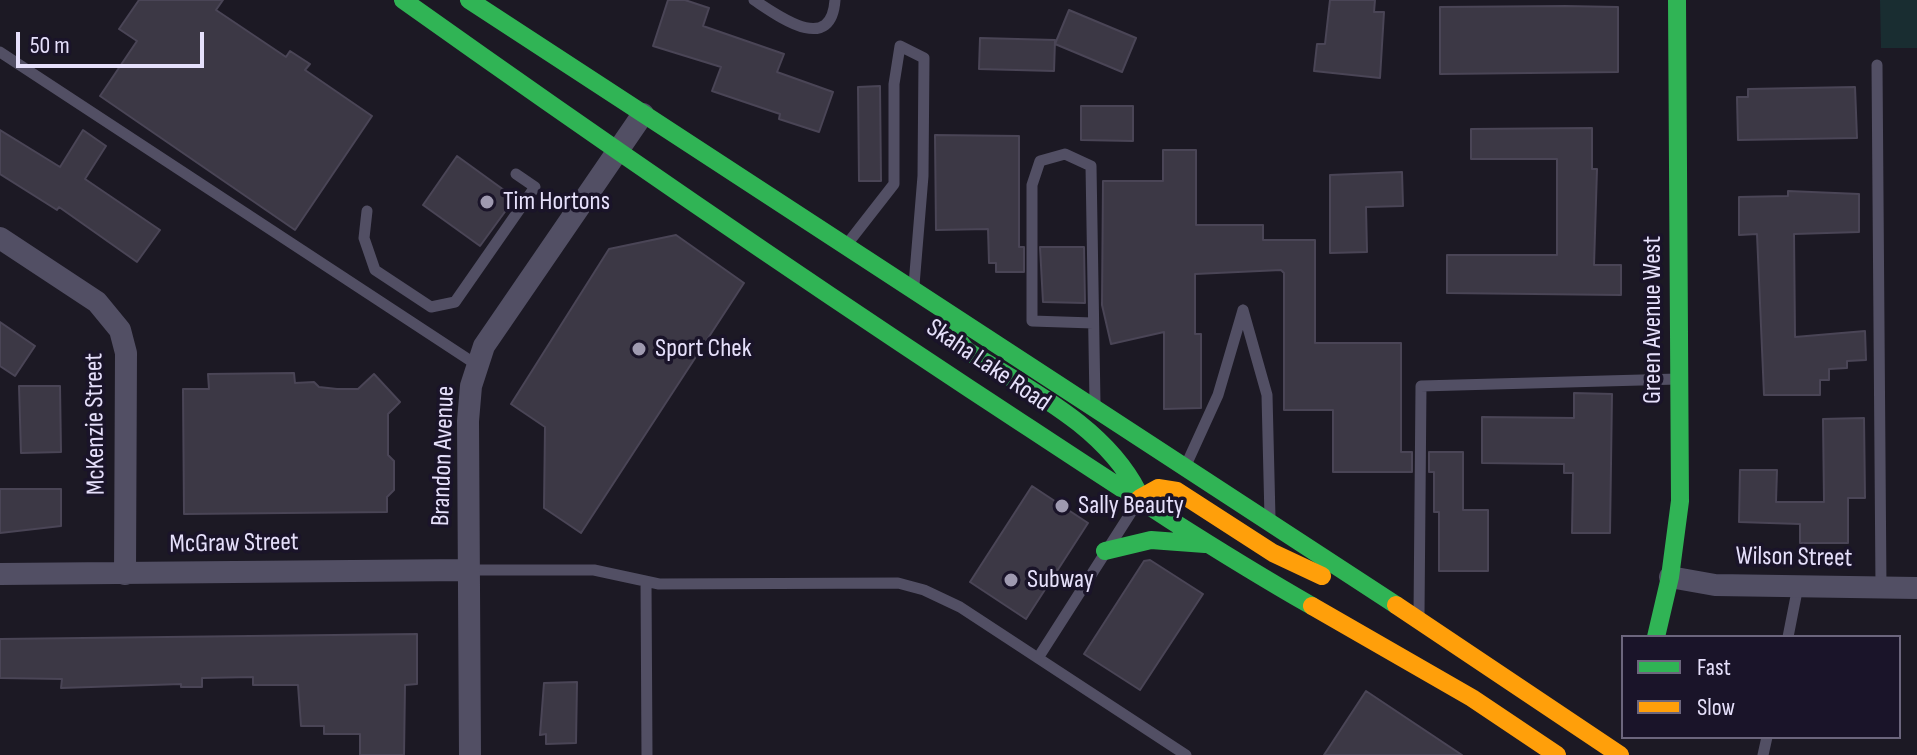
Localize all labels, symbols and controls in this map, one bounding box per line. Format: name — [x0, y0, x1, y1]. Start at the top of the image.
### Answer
scale bar — [20, 16, 208, 66]
text: 50 m — [30, 31, 70, 60]
place label: Tim Hortons — [503, 186, 610, 218]
marker: Tim Hortons — [478, 193, 496, 211]
street label: Green Avenue West — [1637, 236, 1669, 404]
street label: Skaha Lake Road — [920, 313, 1056, 419]
place label: Sport Chek — [655, 333, 752, 365]
marker: Sport Chek — [630, 340, 648, 358]
street label: McKenzie Street — [79, 353, 113, 495]
street label: Brandon Avenue — [426, 385, 462, 527]
place label: Sally Beauty — [1078, 490, 1184, 522]
marker: Sally Beauty — [1053, 497, 1071, 515]
street label: McGraw Street — [169, 527, 299, 561]
street label: Wilson Street — [1735, 541, 1853, 575]
place label: Subway — [1027, 564, 1094, 596]
marker: Subway — [1002, 571, 1020, 589]
legend — [1621, 635, 1901, 739]
text: Fast — [1697, 653, 1731, 682]
text: Slow — [1697, 693, 1735, 722]

